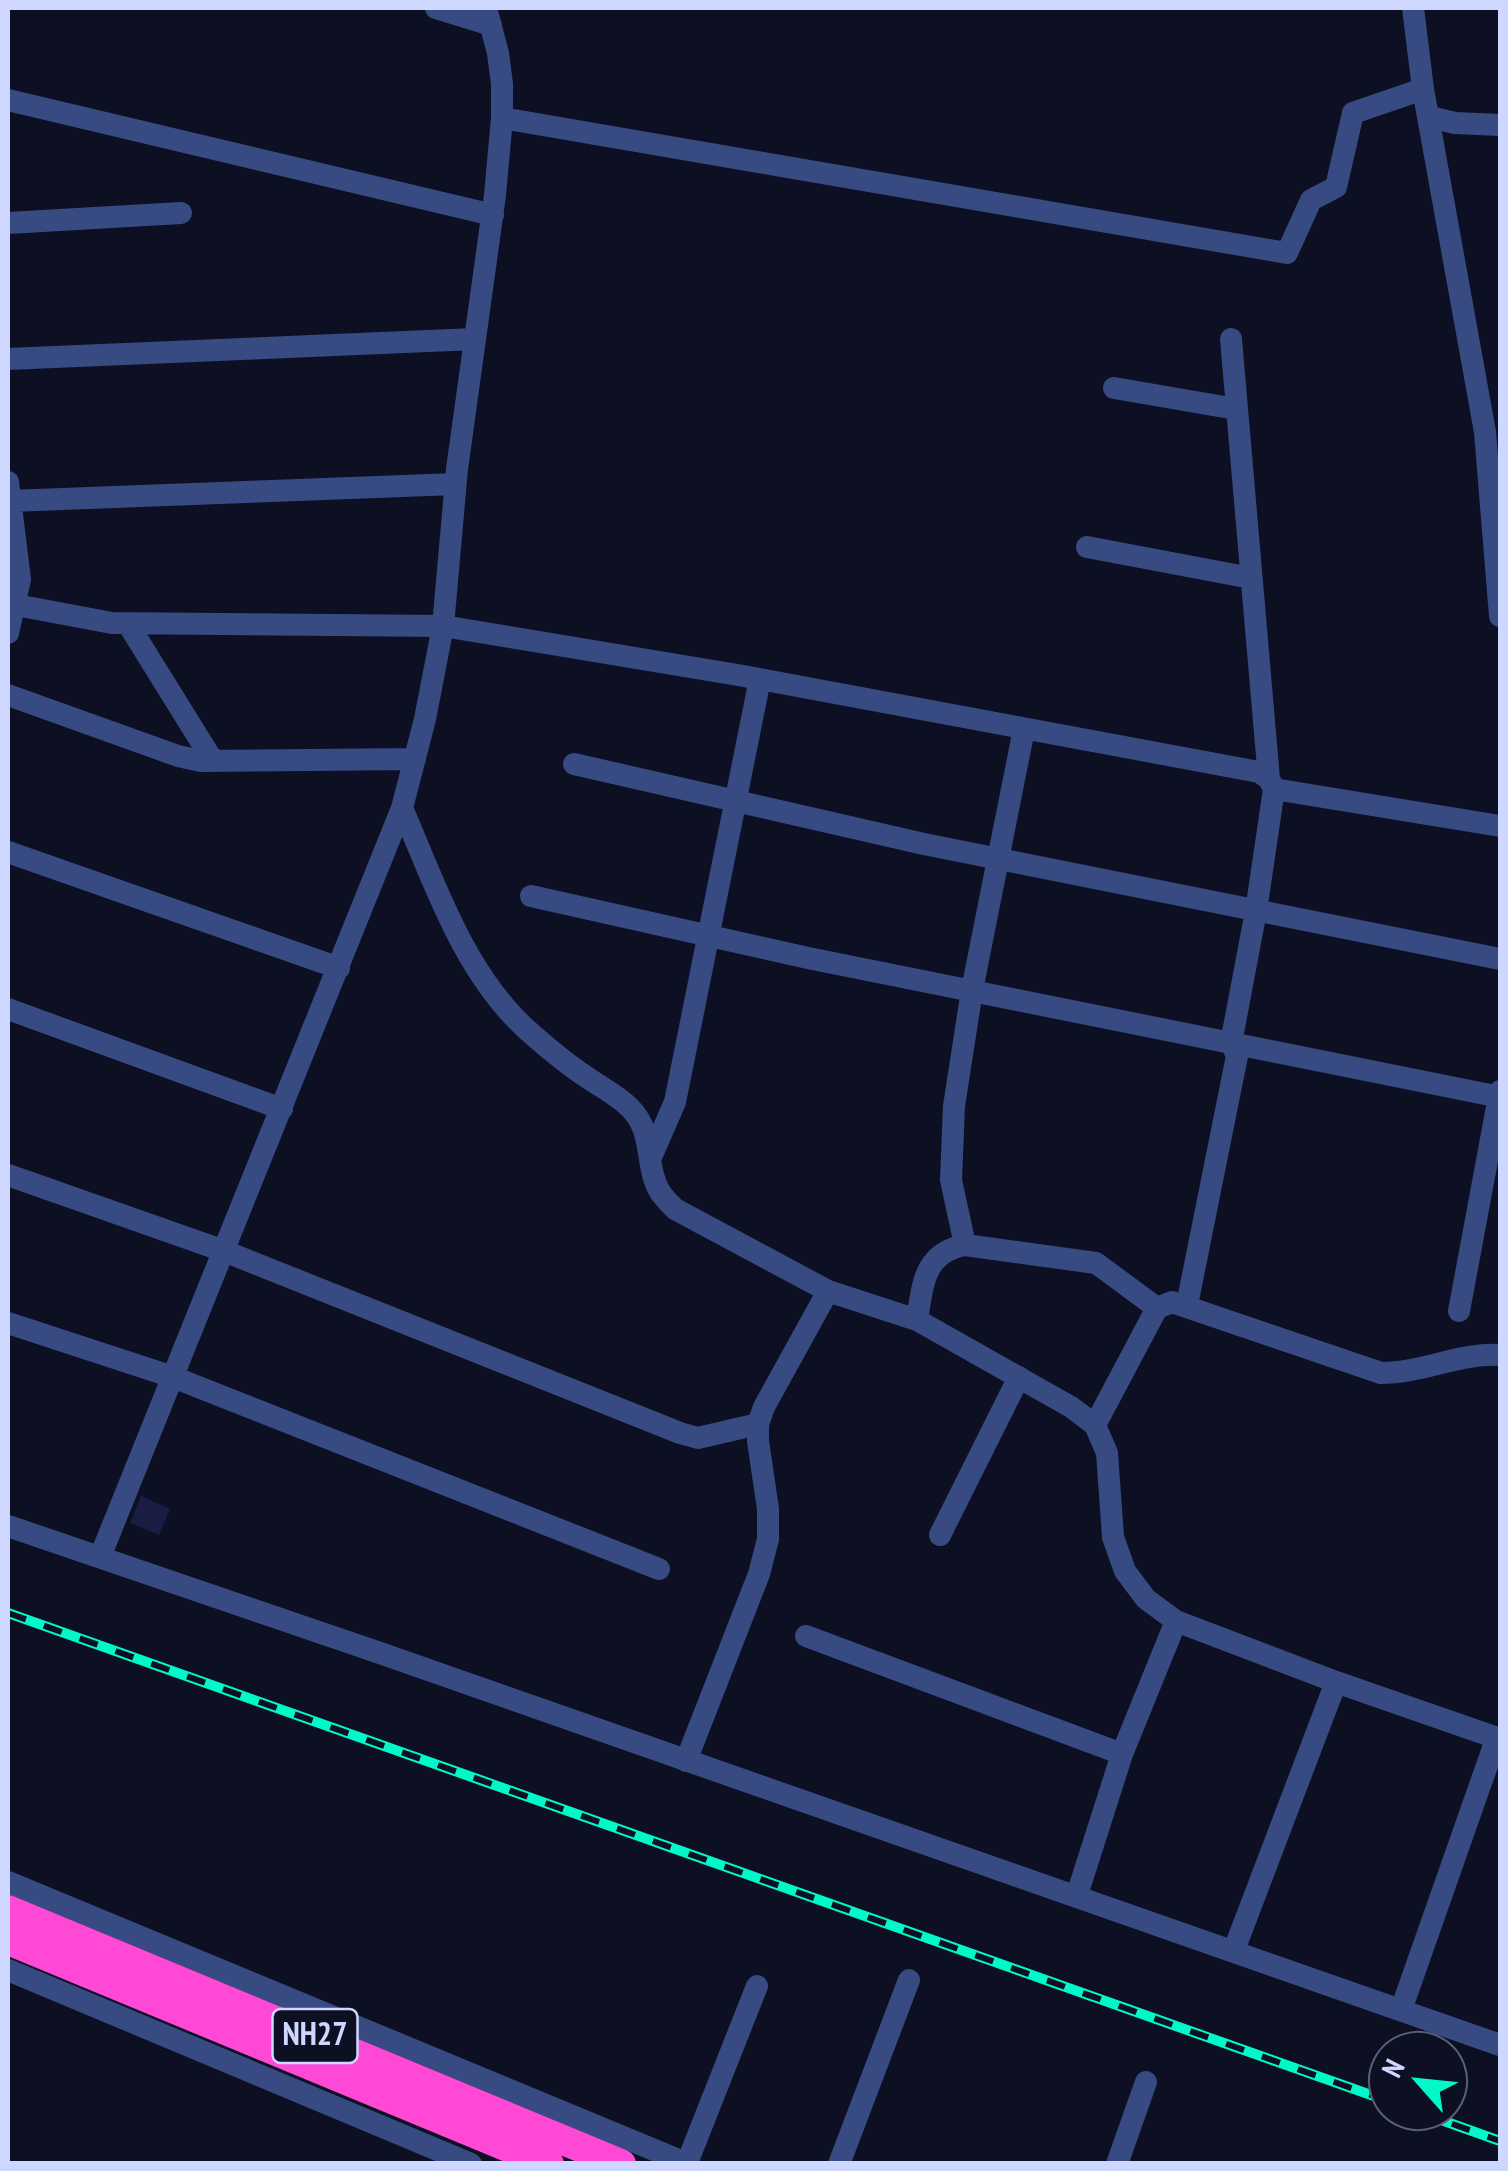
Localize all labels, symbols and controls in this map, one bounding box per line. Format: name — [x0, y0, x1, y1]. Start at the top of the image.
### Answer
road number: NH27 — [272, 2009, 358, 2063]
north arrow — [1368, 2031, 1468, 2131]
text: N — [1373, 2053, 1413, 2083]

